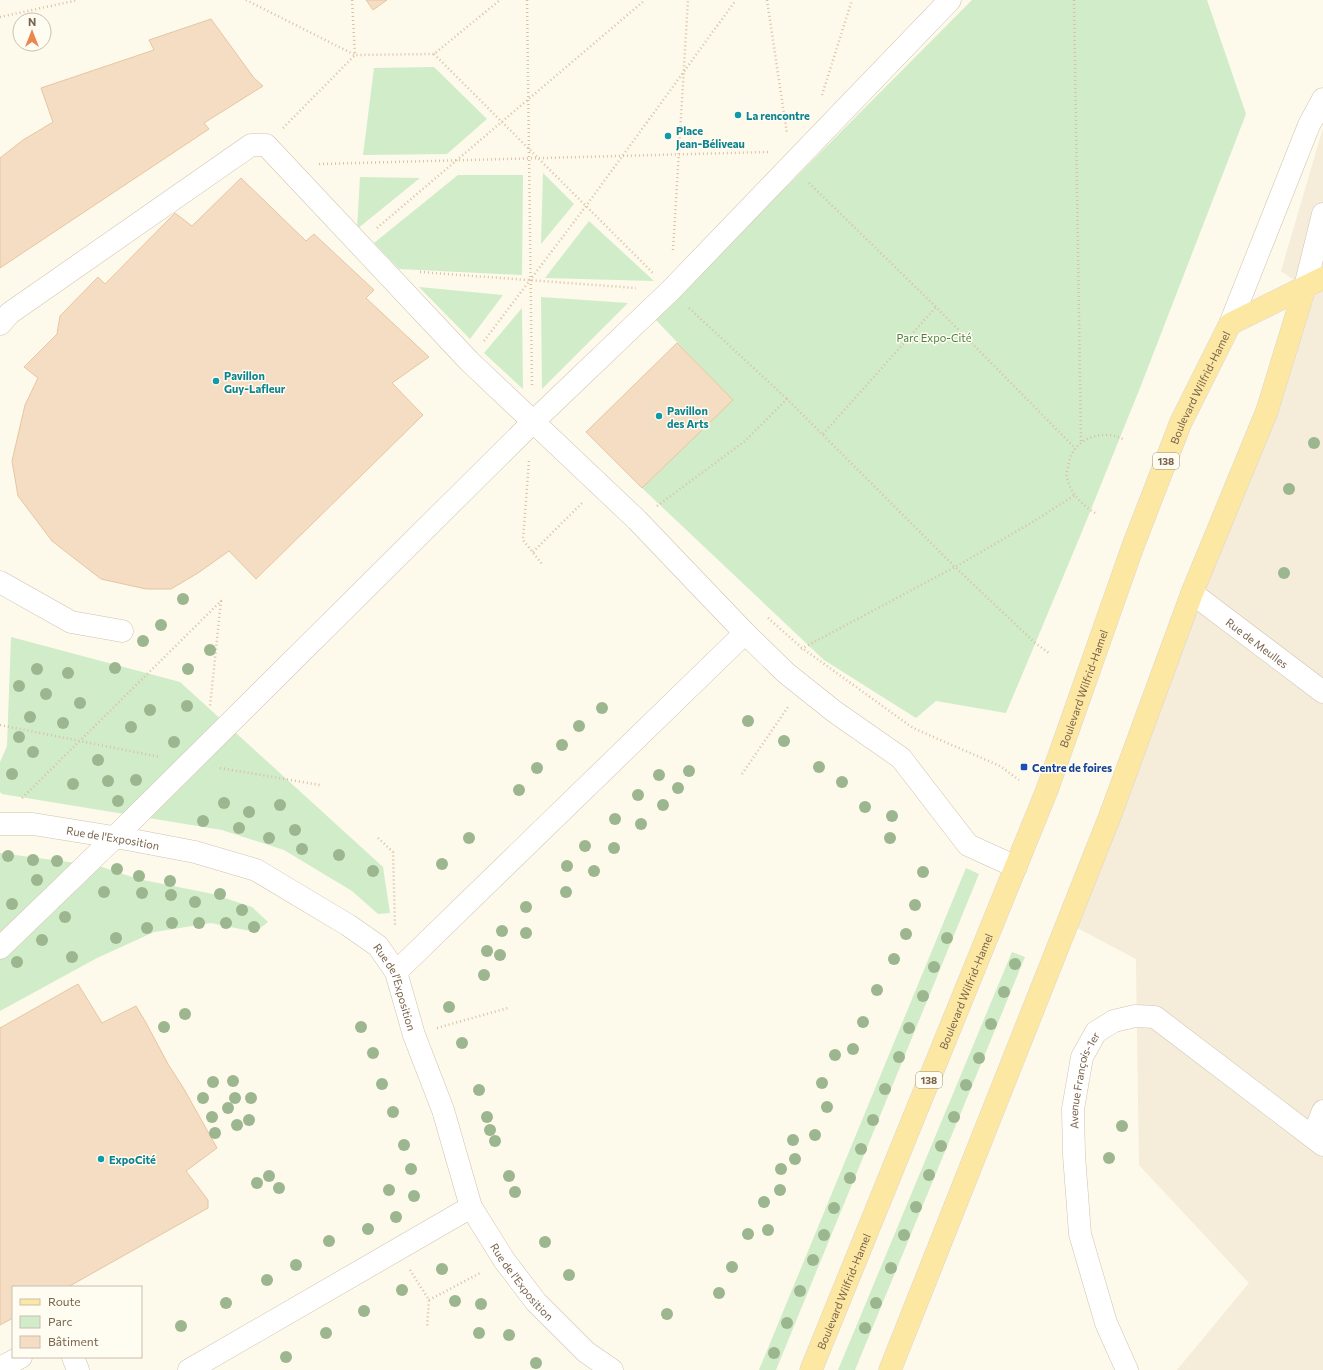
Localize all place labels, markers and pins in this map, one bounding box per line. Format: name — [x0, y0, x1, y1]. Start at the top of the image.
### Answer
place label: La rencontre — [746, 109, 810, 122]
marker: La rencontre — [733, 110, 743, 120]
place label: Place Jean-Béliveau — [676, 124, 745, 151]
marker: Place Jean-Béliveau — [663, 131, 673, 141]
place label: Pavillon Guy-Lafleur — [224, 369, 286, 395]
marker: Pavillon Guy-Lafleur — [211, 376, 221, 386]
place label: Pavillon des Arts — [667, 404, 709, 430]
marker: Pavillon des Arts — [654, 411, 664, 421]
place label: Centre de foires — [1032, 761, 1112, 774]
marker: Centre de foires — [1019, 762, 1029, 772]
place label: ExpoCité — [109, 1153, 156, 1166]
marker: ExpoCité — [96, 1154, 106, 1164]

